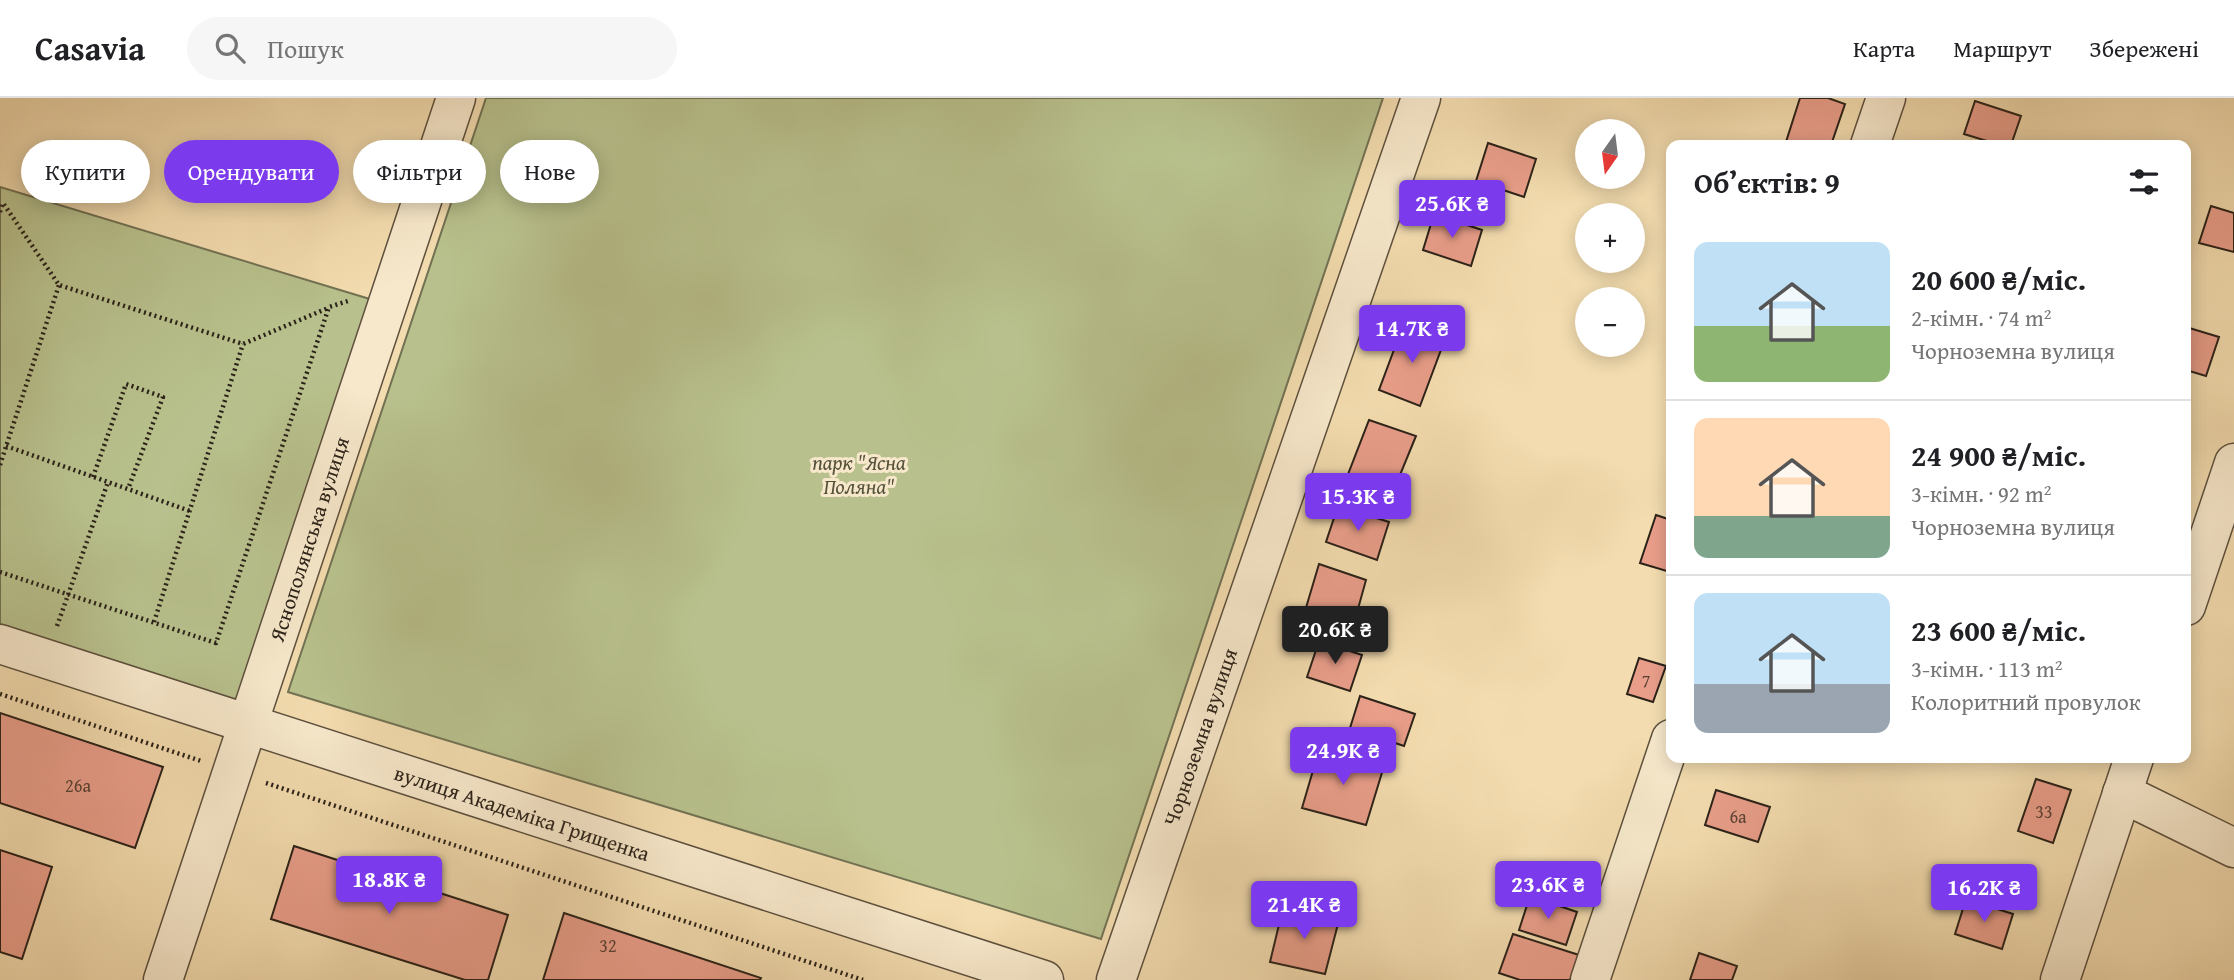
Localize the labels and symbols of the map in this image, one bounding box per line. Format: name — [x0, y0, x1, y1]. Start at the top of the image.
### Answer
north arrow — [1575, 119, 1645, 189]
pin: 25.6K ₴ — [1387, 180, 1517, 240]
pin: 14.7K ₴ — [1347, 306, 1477, 365]
street label: Яснополянська вулиця — [261, 432, 357, 646]
park label: парк "Ясна Поляна" — [812, 447, 906, 502]
pin: 15.3K ₴ — [1293, 474, 1423, 533]
pin: 20.6K ₴ — [1270, 606, 1400, 666]
street label: Чорноземна вулиця — [1155, 644, 1245, 830]
house number: 7 — [1642, 667, 1650, 694]
pin: 24.9K ₴ — [1278, 728, 1408, 787]
street label: вулиця Академіка Грищенка — [390, 757, 654, 869]
house number: 26а — [65, 772, 91, 799]
house number: 33 — [2035, 798, 2053, 825]
house number: 6а — [1729, 803, 1747, 830]
pin: 18.8K ₴ — [324, 856, 454, 916]
pin: 23.6K ₴ — [1483, 862, 1613, 921]
pin: 16.2K ₴ — [1919, 864, 2049, 924]
pin: 21.4K ₴ — [1239, 882, 1369, 941]
house number: 32 — [599, 932, 617, 959]

